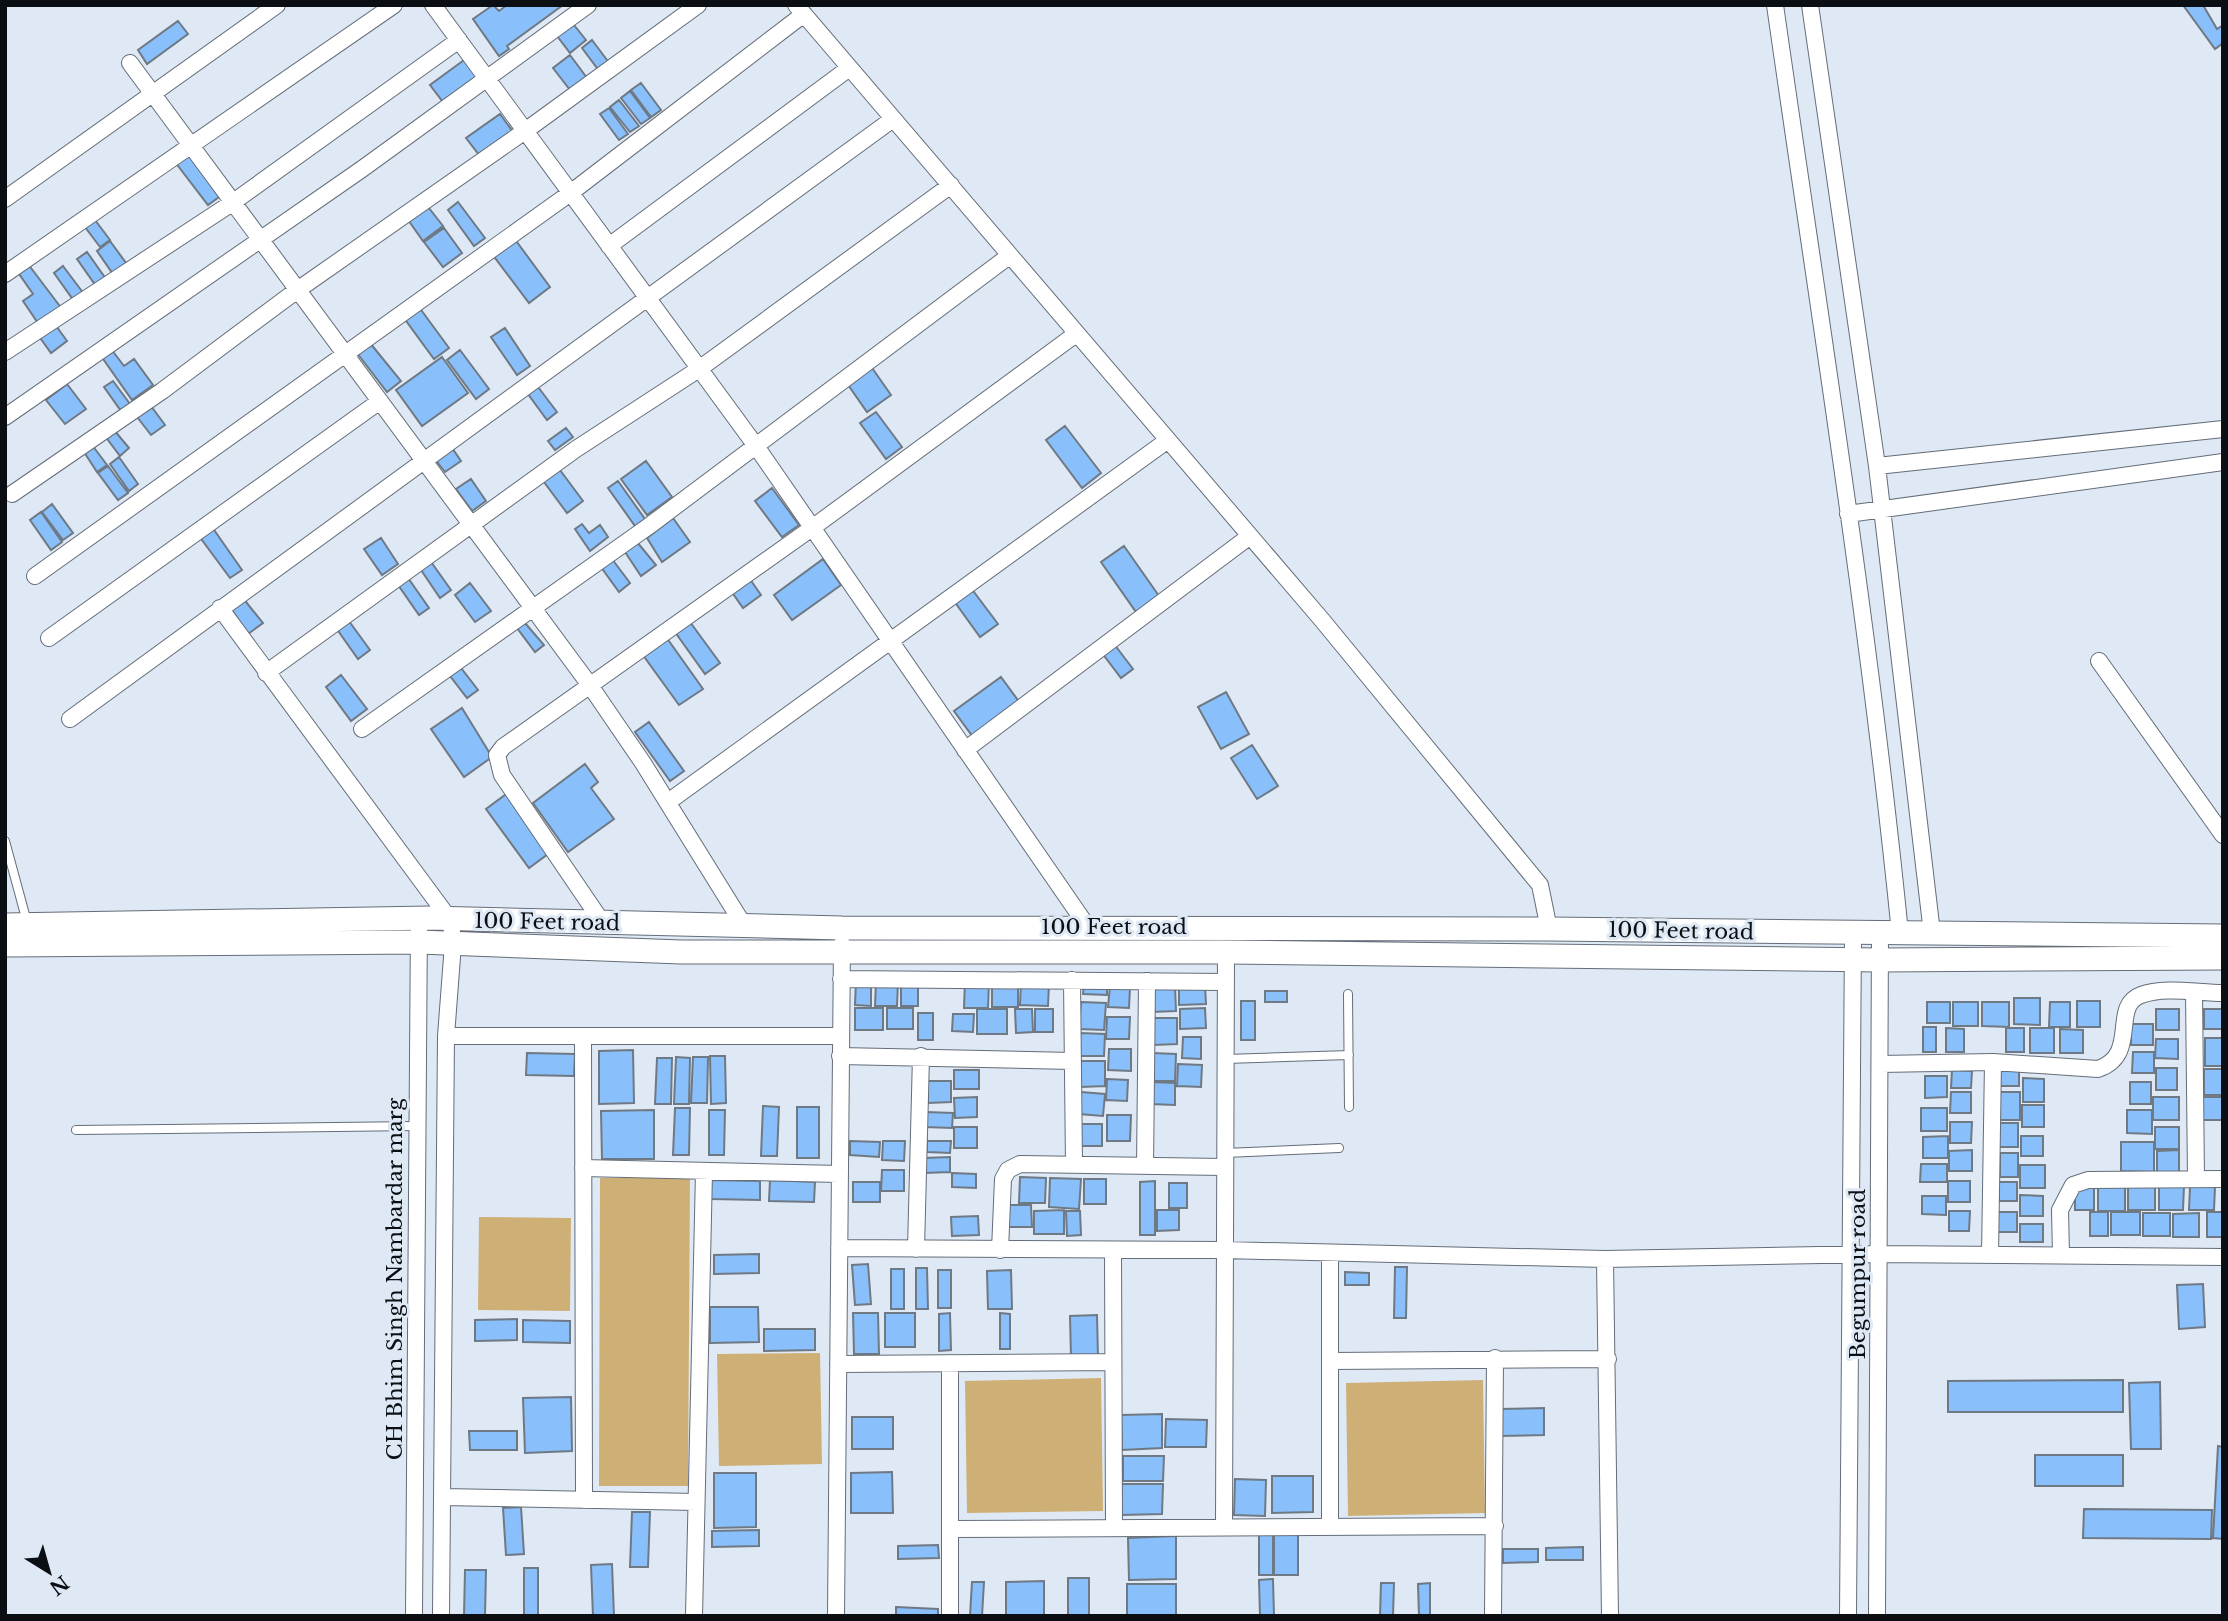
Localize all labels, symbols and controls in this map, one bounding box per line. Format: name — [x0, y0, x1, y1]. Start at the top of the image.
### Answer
street label: 100 Feet road — [474, 908, 620, 936]
street label: 100 Feet road — [1041, 914, 1187, 940]
street label: 100 Feet road — [1608, 917, 1754, 945]
street label: CH Bhim Singh Nambardar marg — [382, 1097, 408, 1460]
street label: Begumpur road — [1845, 1189, 1871, 1359]
north arrow — [14, 1537, 84, 1607]
text: N — [45, 1571, 73, 1600]

